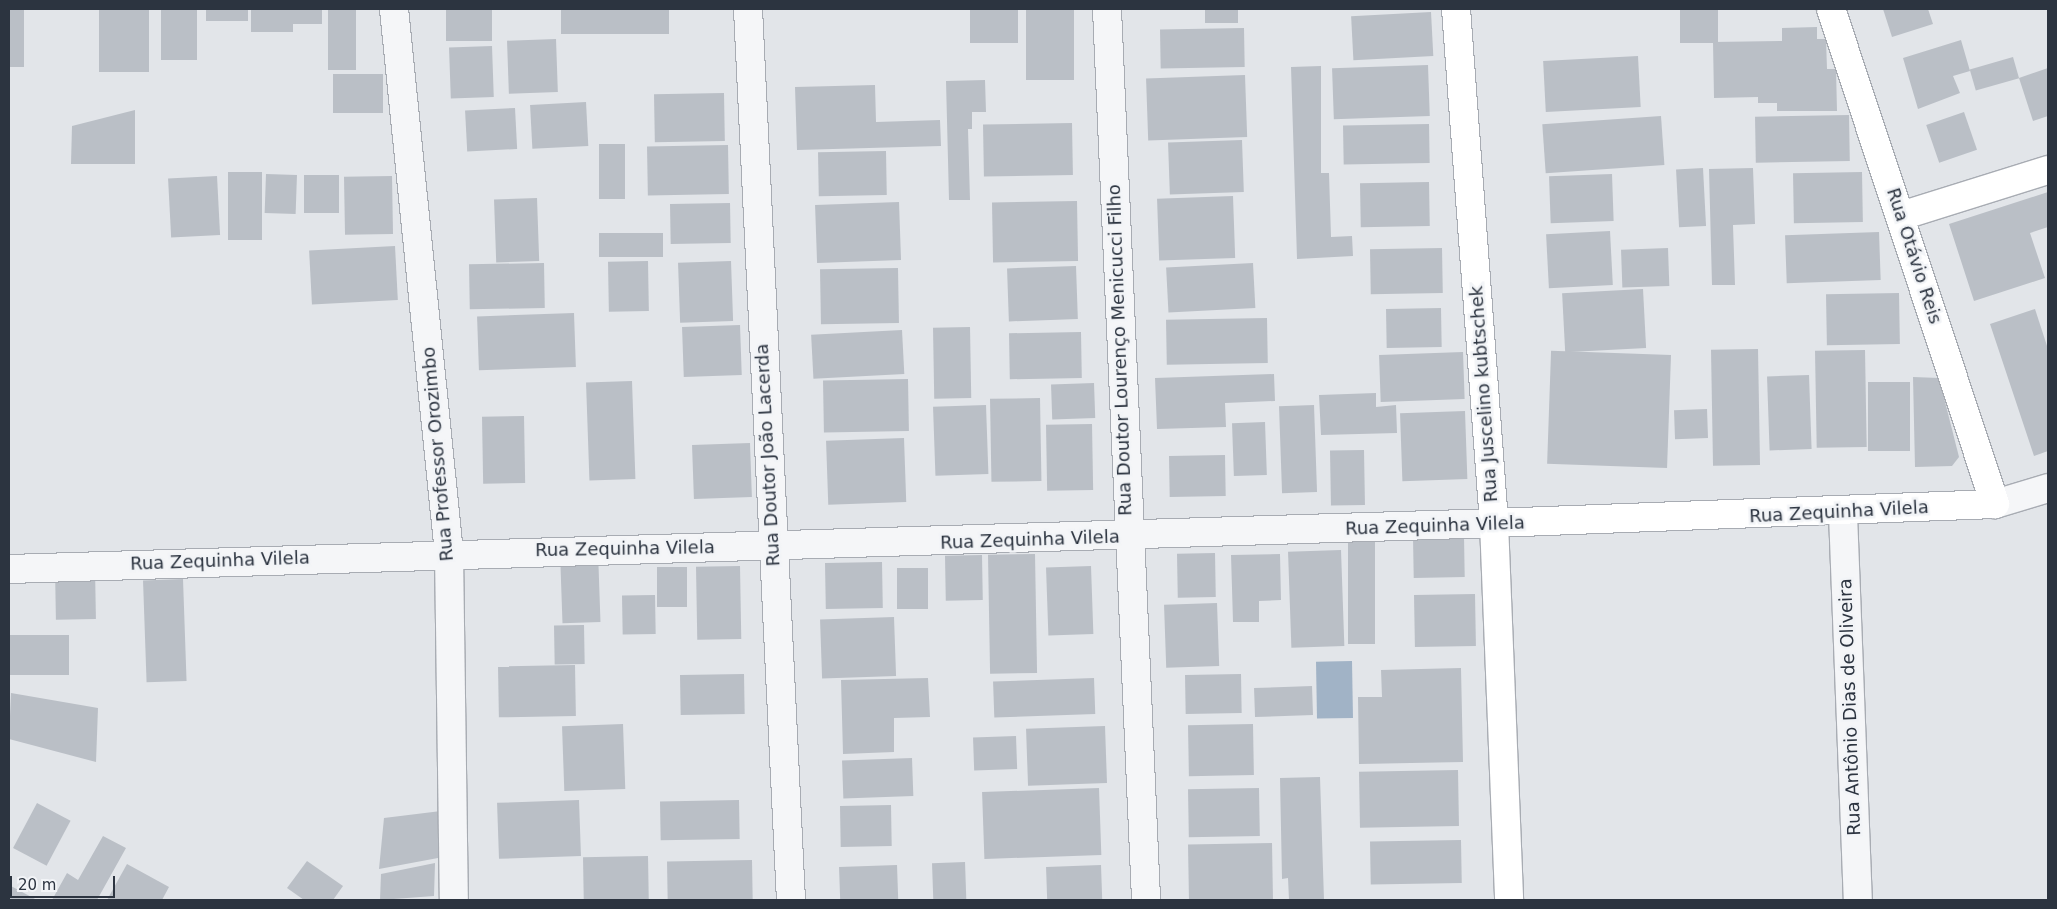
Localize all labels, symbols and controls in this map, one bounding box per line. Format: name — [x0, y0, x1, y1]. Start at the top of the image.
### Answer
street label: Rua Doutor Lourenço Menicucci Filho — [1103, 184, 1137, 516]
street label: Rua Otávio Reis — [1882, 185, 1946, 327]
street label: Rua Juscelino kubtschek — [1466, 285, 1502, 503]
street label: Rua Doutor João Lacerda — [751, 343, 785, 567]
street label: Rua Professor Orozimbo — [418, 346, 458, 562]
street label: Rua Zequinha Vilela — [1749, 497, 1929, 527]
street label: Rua Zequinha Vilela — [1345, 512, 1525, 540]
street label: Rua Zequinha Vilela — [940, 526, 1120, 554]
street label: Rua Zequinha Vilela — [535, 537, 715, 561]
street label: Rua Zequinha Vilela — [130, 547, 310, 575]
street label: Rua Antônio Dias de Oliveira — [1835, 578, 1865, 836]
scale bar — [12, 866, 118, 898]
text: 20 m — [18, 876, 56, 894]

